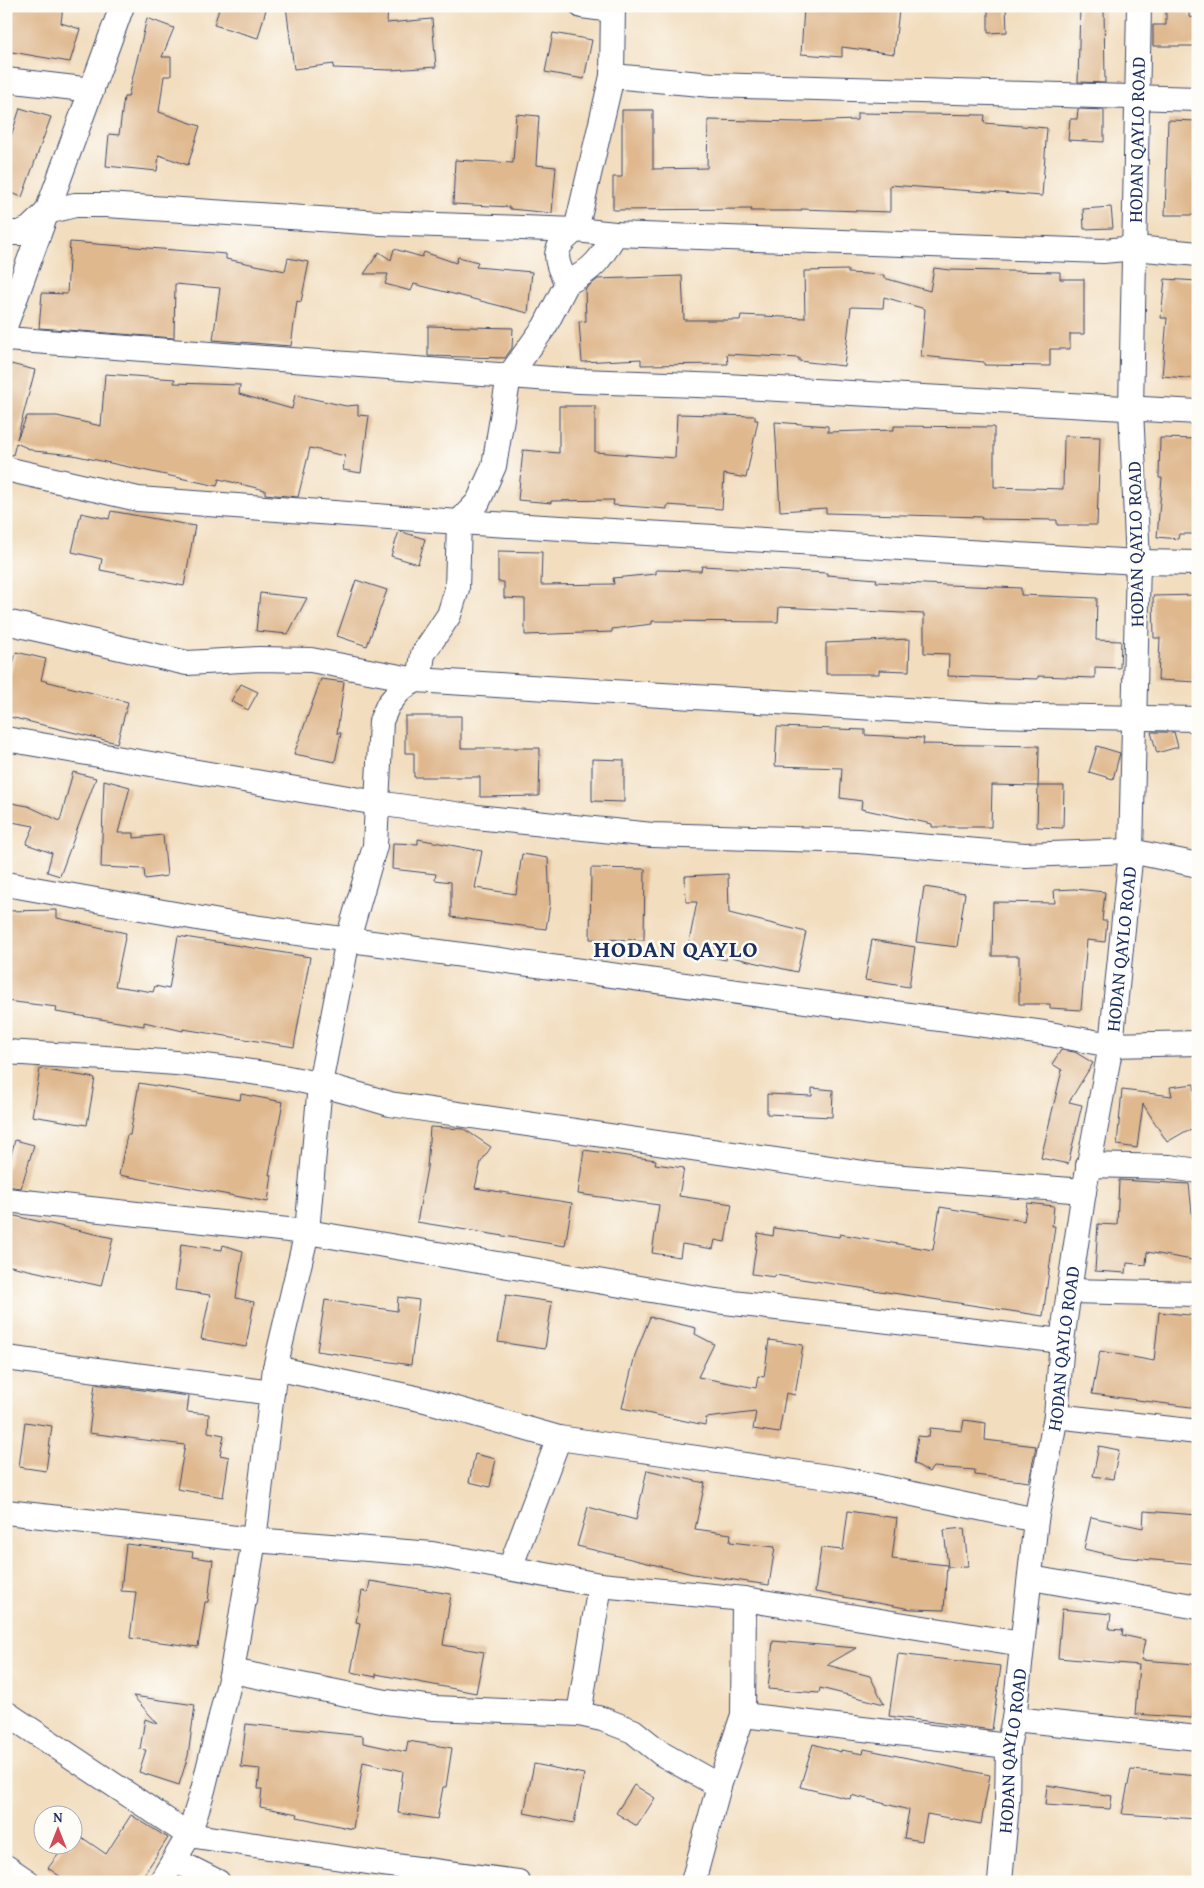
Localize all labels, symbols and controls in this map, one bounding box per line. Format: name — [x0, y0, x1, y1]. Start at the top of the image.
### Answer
street label: HODAN QAYLO ROAD — [1121, 56, 1152, 223]
street label: HODAN QAYLO ROAD — [1120, 461, 1150, 627]
street label: HODAN QAYLO ROAD — [1098, 865, 1143, 1033]
district label: HODAN QAYLO — [593, 931, 759, 966]
street label: HODAN QAYLO ROAD — [1039, 1264, 1087, 1434]
street label: HODAN QAYLO ROAD — [990, 1667, 1034, 1835]
north arrow — [32, 1806, 82, 1856]
text: N — [53, 1807, 63, 1827]

